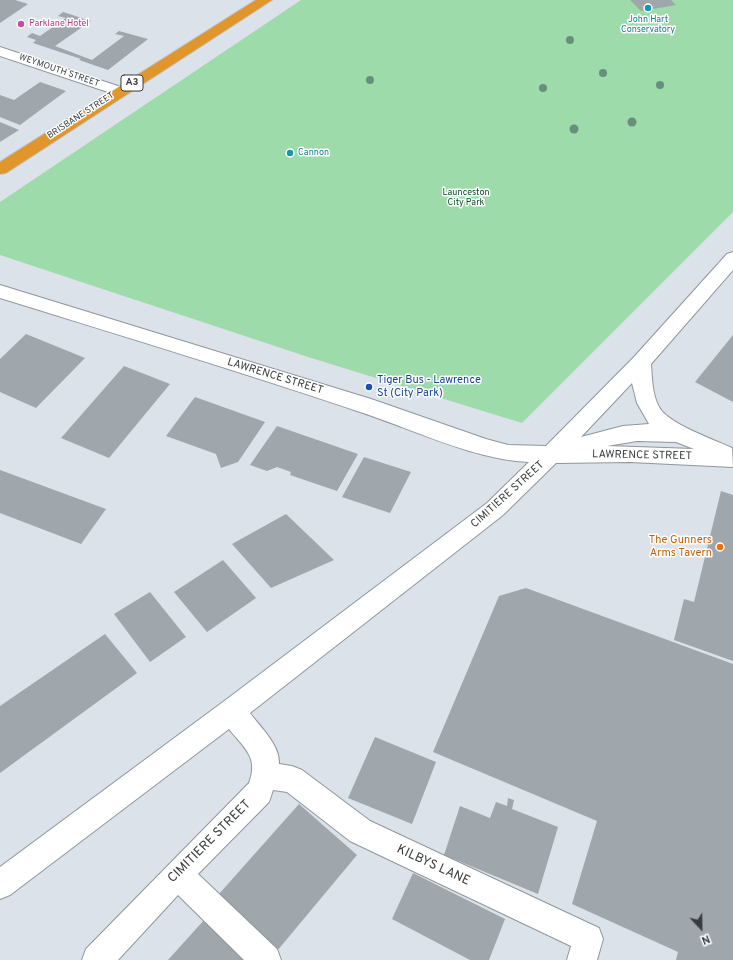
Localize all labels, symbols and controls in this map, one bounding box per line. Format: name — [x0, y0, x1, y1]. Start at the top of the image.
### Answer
marker: John Hart Conservatory — [643, 3, 653, 13]
place label: John Hart Conservatory — [621, 15, 675, 36]
marker: Parklane Hotel — [16, 19, 26, 29]
place label: Parklane Hotel — [29, 19, 89, 29]
street label: WEYMOUTH STREET — [17, 52, 101, 90]
road number: A3 — [121, 75, 143, 91]
street label: BRISBANE STREET — [46, 90, 116, 142]
marker: Cannon — [285, 148, 295, 158]
place label: Cannon — [298, 148, 329, 158]
park label: Launceston City Park — [443, 188, 489, 209]
street label: LAWRENCE STREET — [225, 356, 325, 398]
place label: Tiger Bus - Lawrence St (City Park) — [377, 374, 481, 400]
marker: Tiger Bus - Lawrence St (City Park) — [364, 382, 374, 392]
street label: LAWRENCE STREET — [592, 449, 692, 463]
street label: CIMITIERE STREET — [469, 459, 547, 531]
place label: The Gunners Arms Tavern — [649, 534, 712, 560]
marker: The Gunners Arms Tavern — [715, 542, 725, 552]
street label: CIMITIERE STREET — [165, 797, 255, 887]
street label: KILBYS LANE — [394, 842, 472, 890]
north arrow — [681, 908, 721, 948]
text: N — [699, 931, 712, 947]

